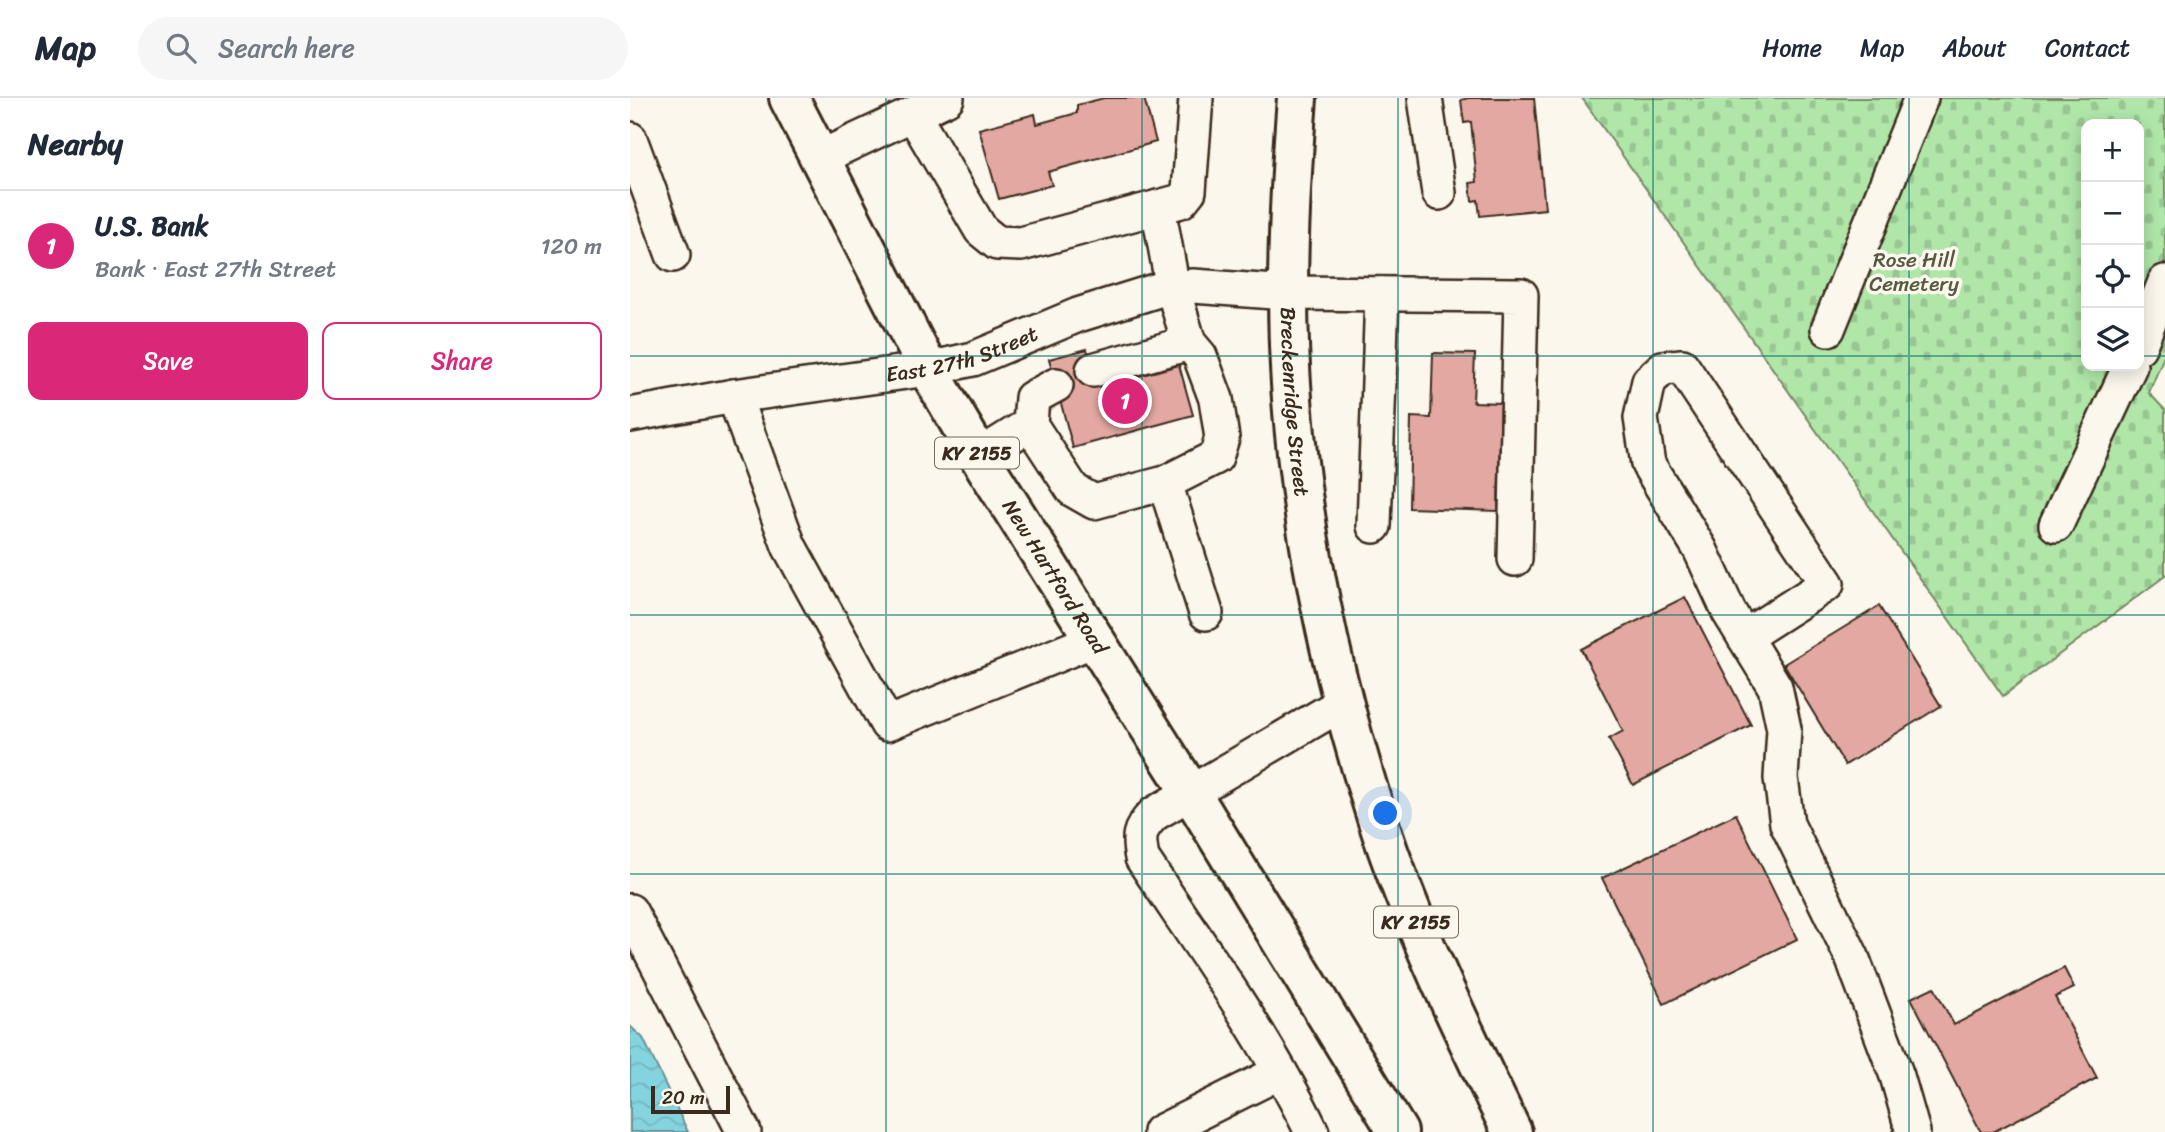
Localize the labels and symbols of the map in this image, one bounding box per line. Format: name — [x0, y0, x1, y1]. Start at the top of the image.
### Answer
park label: Rose Hill Cemetery — [1869, 241, 1959, 303]
street label: Breckenridge Street — [1269, 306, 1321, 499]
street label: East 27th Street — [883, 315, 1044, 394]
pin: 1 — [1102, 375, 1148, 427]
road number: KY 2155 — [935, 438, 1019, 468]
street label: New Hartford Road — [992, 491, 1119, 664]
your location — [1368, 796, 1402, 830]
road number: KY 2155 — [1374, 906, 1458, 937]
scale bar — [651, 1083, 730, 1115]

